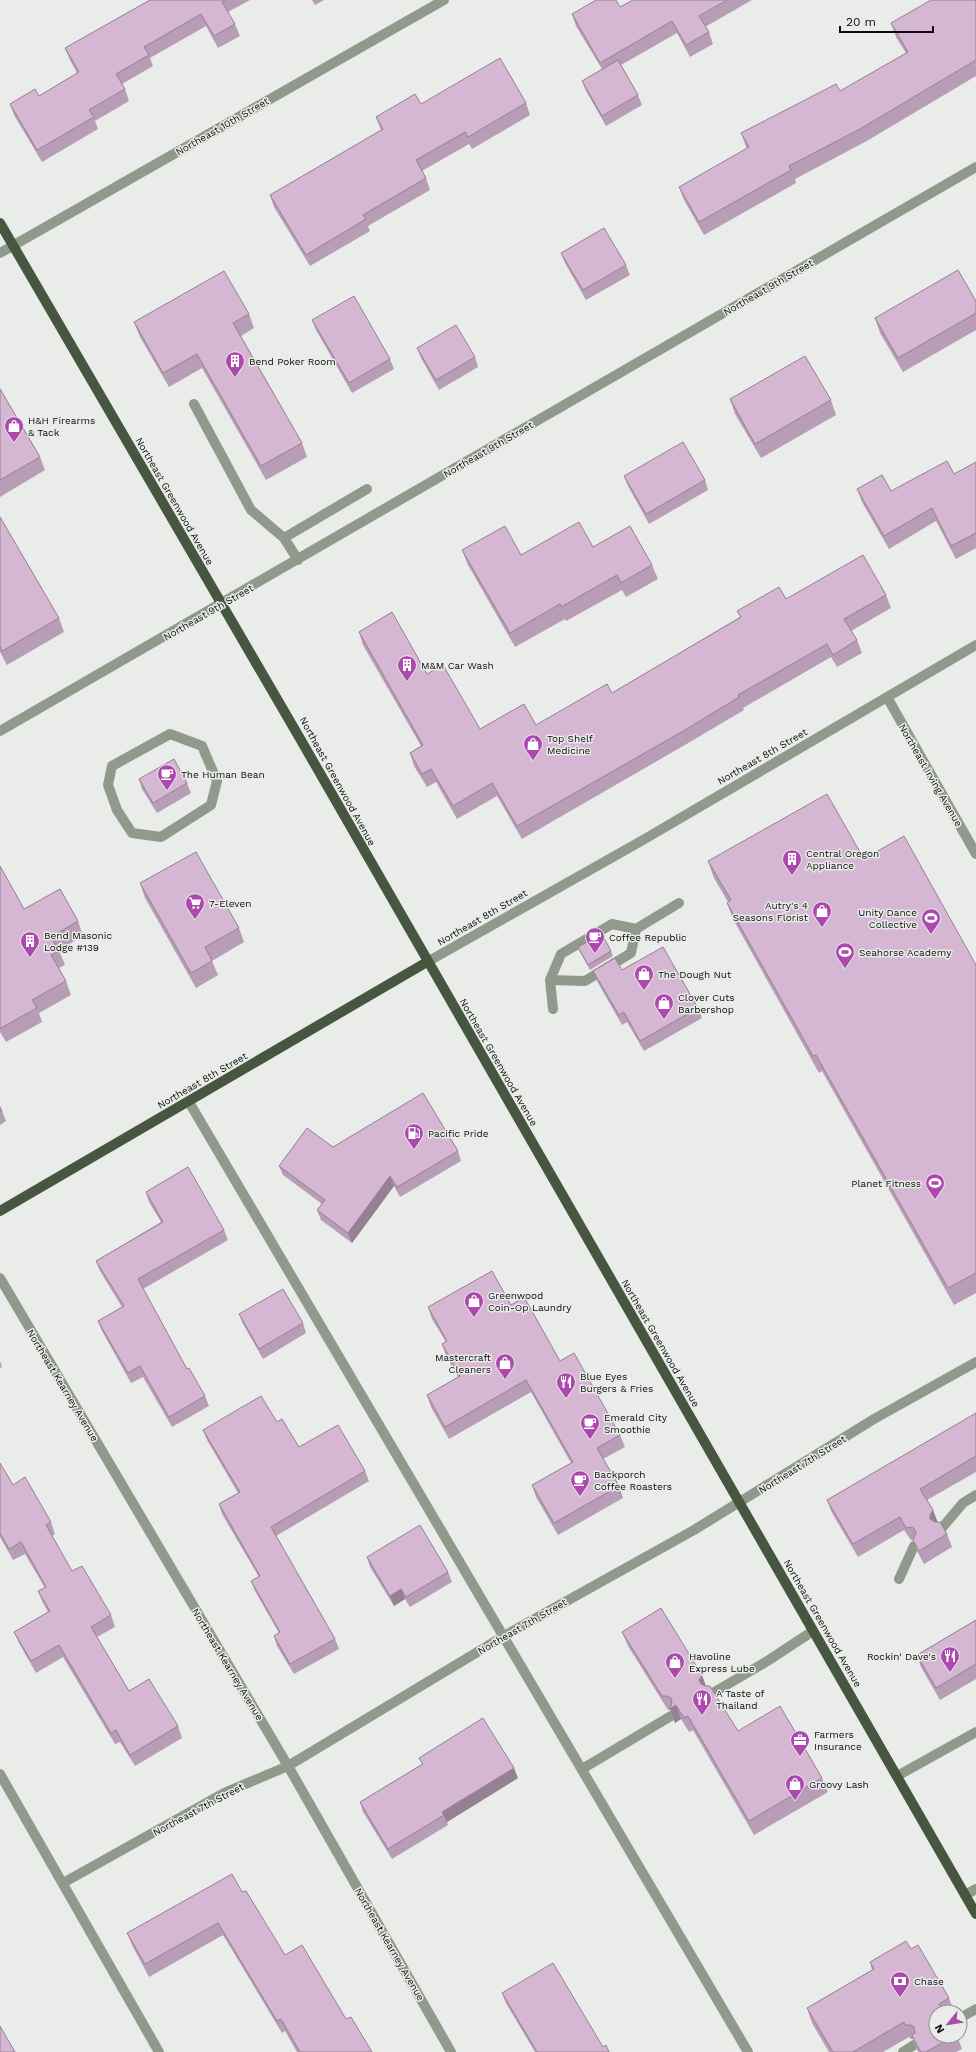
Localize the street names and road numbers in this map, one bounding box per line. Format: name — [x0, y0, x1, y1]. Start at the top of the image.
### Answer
street label: Northeast 10th Street — [174, 95, 271, 158]
street label: Northeast 9th Street — [721, 257, 816, 318]
street label: Northeast 9th Street — [441, 419, 536, 480]
street label: Northeast Greenwood Avenue — [133, 436, 216, 567]
street label: Northeast 9th Street — [161, 582, 256, 643]
street label: Northeast Greenwood Avenue — [298, 715, 378, 848]
street label: Northeast Irving Avenue — [897, 722, 965, 829]
street label: Northeast 8th Street — [715, 726, 810, 787]
street label: Northeast 8th Street — [435, 887, 530, 948]
street label: Northeast Greenwood Avenue — [457, 997, 540, 1128]
street label: Northeast 8th Street — [155, 1050, 250, 1111]
street label: Northeast Greenwood Avenue — [619, 1278, 702, 1409]
street label: Northeast Kearney Avenue — [25, 1327, 100, 1443]
street label: Northeast 7th Street — [757, 1433, 849, 1496]
street label: Northeast Greenwood Avenue — [781, 1558, 864, 1689]
street label: Northeast 7th Street — [476, 1596, 569, 1656]
street label: Northeast Kearney Avenue — [190, 1606, 265, 1722]
street label: Northeast 7th Street — [151, 1781, 246, 1838]
street label: Northeast Kearney Avenue — [353, 1886, 427, 2003]

